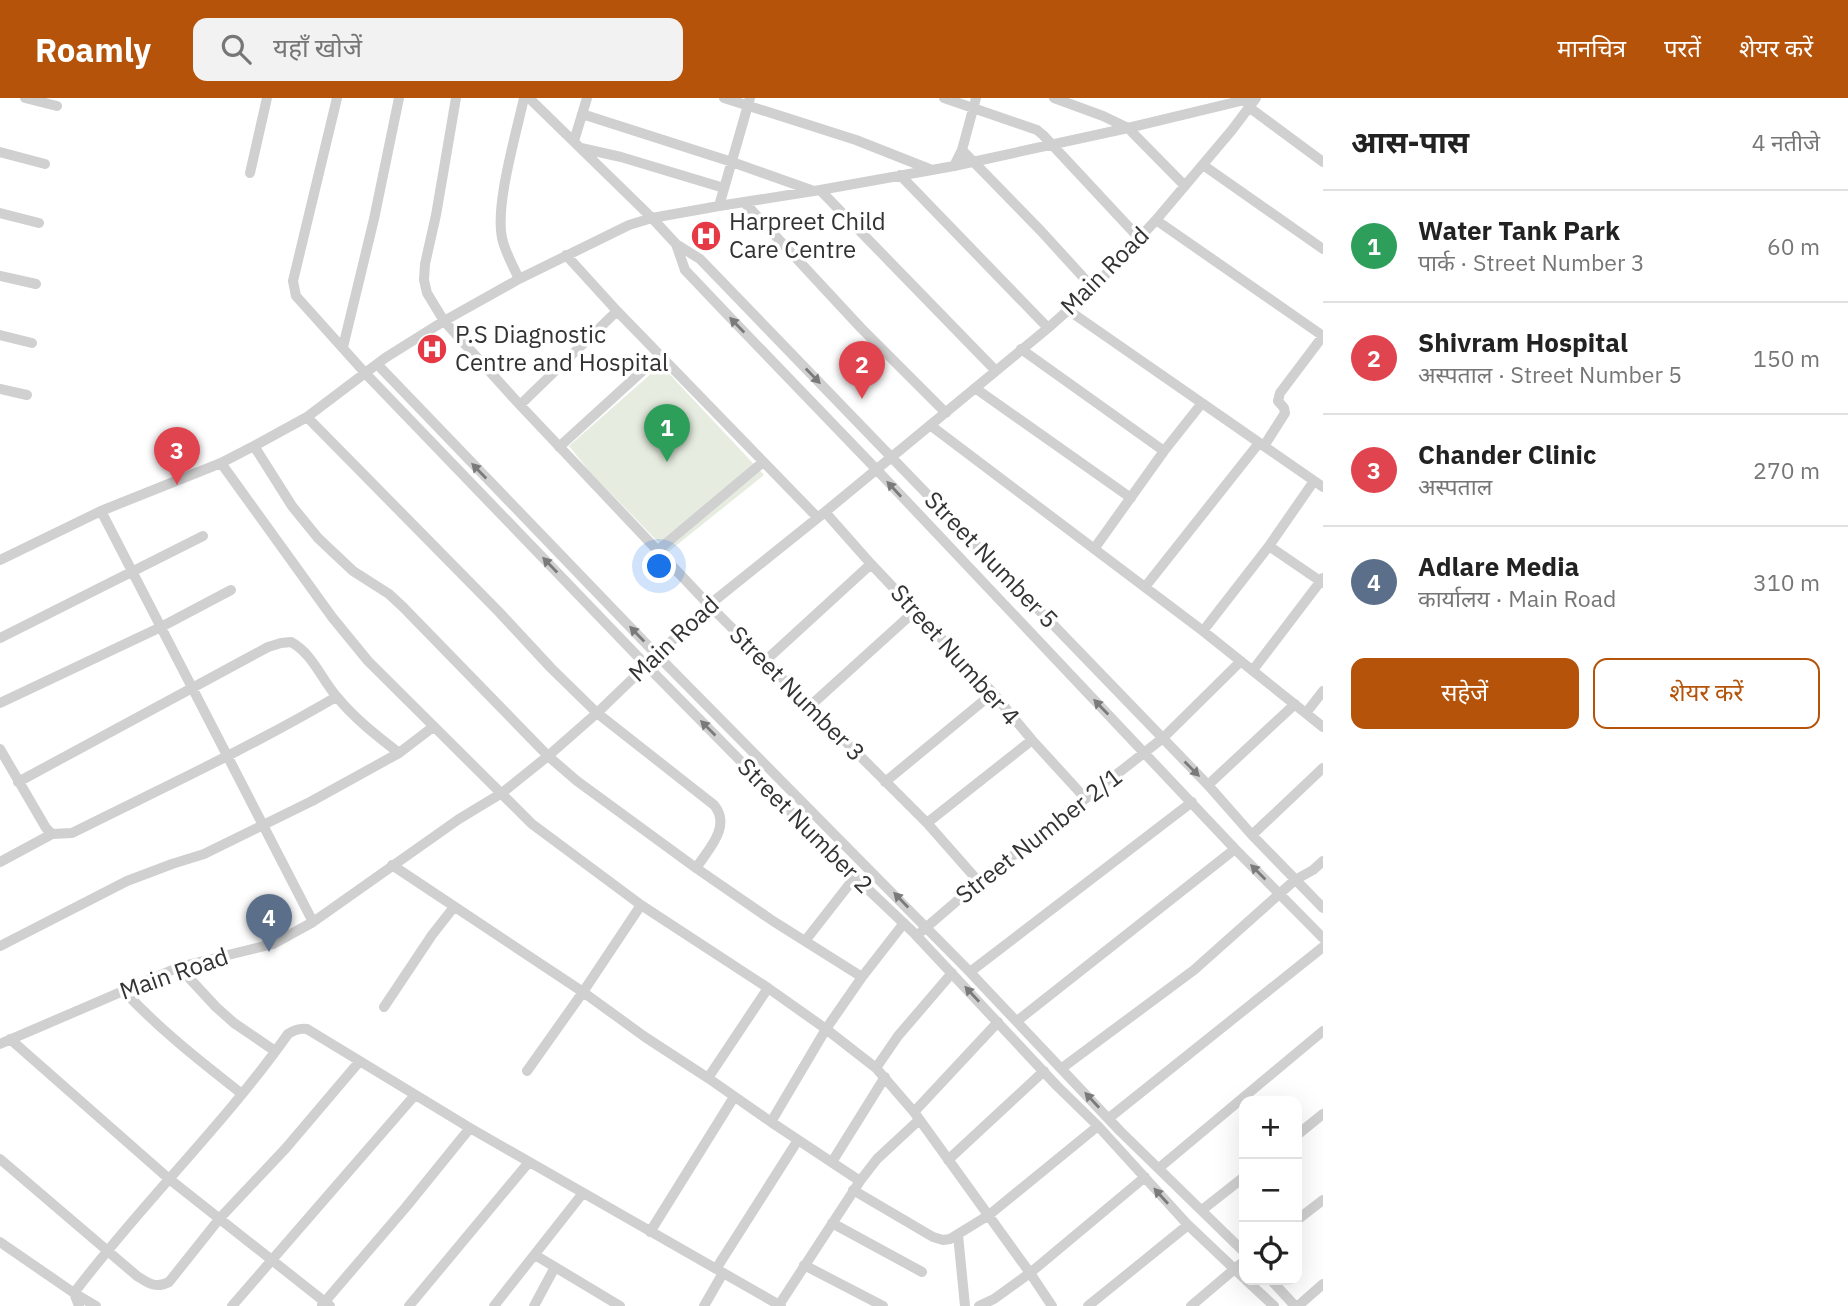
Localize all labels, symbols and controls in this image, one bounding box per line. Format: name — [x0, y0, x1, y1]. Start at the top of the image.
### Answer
search box — [193, 18, 683, 81]
text: Roamly — [35, 28, 151, 71]
icon: search — [217, 30, 255, 68]
text: यहाँ खोजें — [273, 30, 362, 64]
text: मानचित्र — [1557, 32, 1626, 64]
text: परतें — [1664, 32, 1701, 64]
text: शेयर करें — [1739, 32, 1813, 64]
text: आस-पास — [1351, 122, 1469, 161]
text: 4 नतीजे — [1752, 127, 1820, 157]
place label: Harpreet Child Care Centre — [729, 205, 886, 265]
text: Water Tank Park — [1418, 213, 1620, 247]
hospital icon: Harpreet Child Care Centre — [689, 219, 723, 253]
street label: Main Road — [1053, 219, 1155, 321]
text: 1 — [1367, 231, 1381, 261]
text: 60 m — [1767, 231, 1820, 261]
text: पार्क · Street Number 3 — [1418, 247, 1645, 277]
one-way arrow — [728, 316, 745, 333]
place label: P.S Diagnostic Centre and Hospital — [455, 318, 668, 378]
text: Shivram Hospital — [1418, 325, 1628, 359]
hospital icon: P.S Diagnostic Centre and Hospital — [415, 332, 449, 366]
pin: 2 — [839, 341, 885, 399]
text: 2 — [1367, 343, 1381, 373]
text: 150 m — [1753, 343, 1820, 373]
text: अस्पताल · Street Number 5 — [1418, 359, 1682, 389]
one-way arrow — [805, 367, 821, 384]
pin: 1 — [644, 404, 690, 462]
pin: 3 — [154, 427, 200, 485]
text: Chander Clinic — [1418, 437, 1596, 471]
text: 3 — [1367, 455, 1381, 485]
text: 270 m — [1753, 455, 1820, 485]
one-way arrow — [471, 463, 487, 480]
text: अस्पताल — [1418, 471, 1492, 501]
one-way arrow — [886, 480, 903, 497]
street label: Street Number 5 — [918, 484, 1065, 635]
your location — [642, 549, 676, 583]
text: Adlare Media — [1418, 549, 1579, 583]
one-way arrow — [542, 557, 558, 574]
text: 4 — [1367, 567, 1381, 597]
text: 310 m — [1753, 567, 1820, 597]
street label: Street Number 4 — [884, 577, 1028, 732]
text: कार्यालय · Main Road — [1418, 583, 1616, 613]
street label: Main Road — [621, 588, 725, 688]
street label: Street Number 3 — [723, 619, 872, 768]
one-way arrow — [629, 626, 645, 642]
button: सहेजें — [1351, 658, 1579, 729]
button: शेयर करें — [1593, 658, 1820, 729]
one-way arrow — [1094, 699, 1110, 716]
one-way arrow — [700, 720, 717, 737]
street label: Street Number 2 — [731, 751, 880, 900]
street label: Street Number 2/1 — [949, 760, 1128, 910]
one-way arrow — [1184, 760, 1201, 777]
one-way arrow — [1250, 864, 1266, 880]
one-way arrow — [892, 892, 909, 909]
pin: 4 — [246, 894, 292, 952]
street label: Main Road — [115, 940, 232, 1007]
one-way arrow — [965, 986, 981, 1003]
one-way arrow — [1084, 1092, 1100, 1109]
map controls — [1239, 1096, 1302, 1285]
button: + — [1239, 1096, 1302, 1159]
button: − — [1239, 1159, 1302, 1222]
one-way arrow — [1154, 1187, 1170, 1204]
button: locate — [1239, 1222, 1302, 1285]

